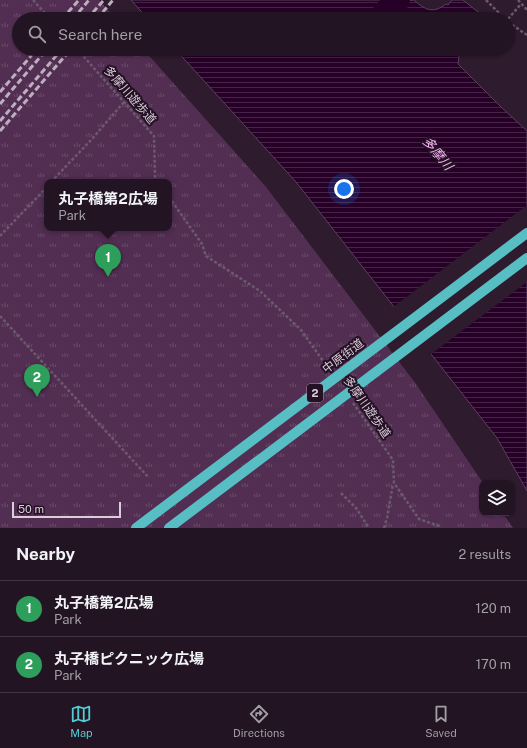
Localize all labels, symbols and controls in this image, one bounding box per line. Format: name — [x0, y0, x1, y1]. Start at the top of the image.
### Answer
search box — [12, 12, 515, 56]
icon: search — [26, 23, 48, 45]
text: Search here — [58, 26, 142, 43]
street label: 多摩川遊歩道 — [101, 63, 159, 127]
water label: 多摩川 — [419, 134, 457, 175]
popup — [44, 179, 172, 231]
your location — [334, 179, 354, 199]
text: 丸子橋第2広場 — [58, 190, 158, 207]
text: Park — [58, 208, 86, 223]
pin: 1 — [95, 244, 121, 277]
street label: 中原街道 — [320, 336, 366, 376]
pin: 2 — [24, 364, 50, 397]
street label: 多摩川遊歩道 — [341, 373, 393, 441]
road number: 2 — [307, 384, 323, 402]
map controls — [479, 480, 515, 516]
button: layers — [479, 480, 515, 516]
scale bar — [12, 500, 121, 519]
text: 50 m — [18, 503, 44, 515]
text: Nearby — [16, 544, 75, 564]
text: 2 results — [459, 547, 511, 562]
text: 丸子橋第2広場 — [54, 594, 154, 611]
text: 1 — [26, 601, 32, 616]
text: 120 m — [476, 601, 511, 616]
text: Park — [54, 612, 82, 627]
text: 丸子橋ピクニック広場 — [54, 650, 204, 667]
text: 2 — [25, 657, 33, 672]
text: 170 m — [476, 657, 511, 672]
text: Park — [54, 668, 82, 683]
tab: Map — [70, 703, 93, 739]
tab: Directions — [233, 703, 285, 739]
tab: Saved — [425, 703, 457, 739]

